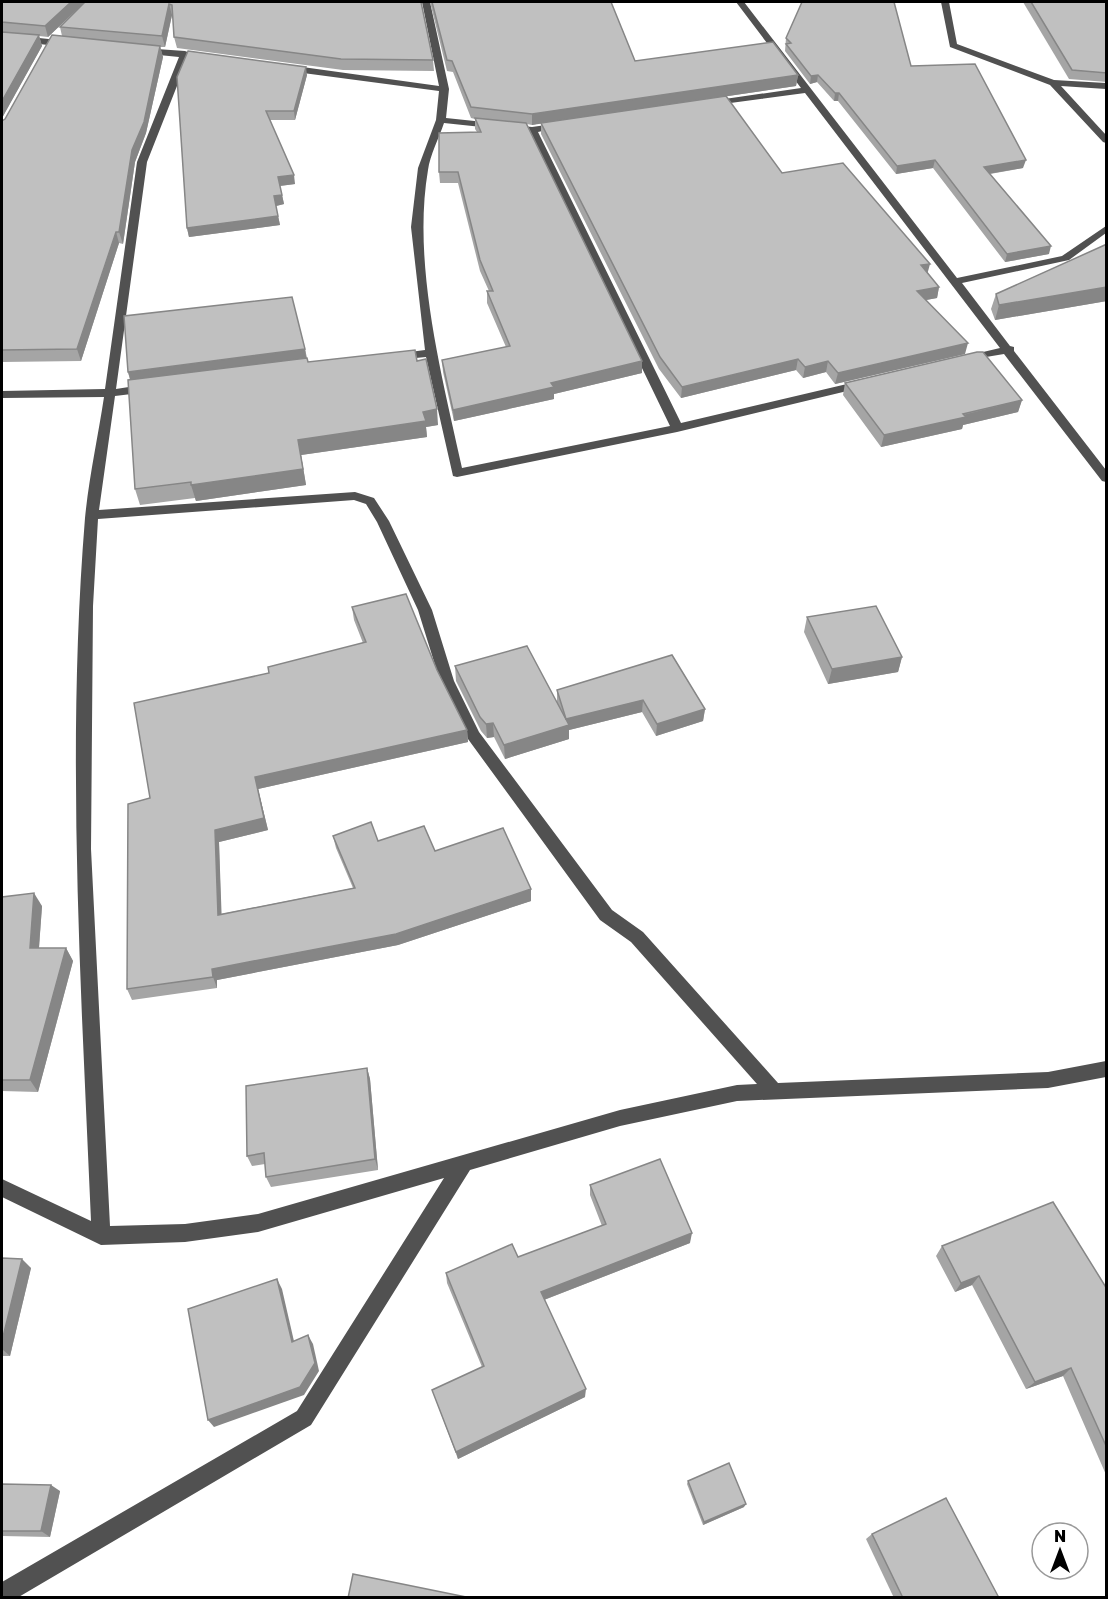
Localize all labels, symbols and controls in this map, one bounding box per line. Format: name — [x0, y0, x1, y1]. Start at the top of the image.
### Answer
north arrow — [1030, 1521, 1090, 1581]
text: N — [1054, 1526, 1066, 1546]

